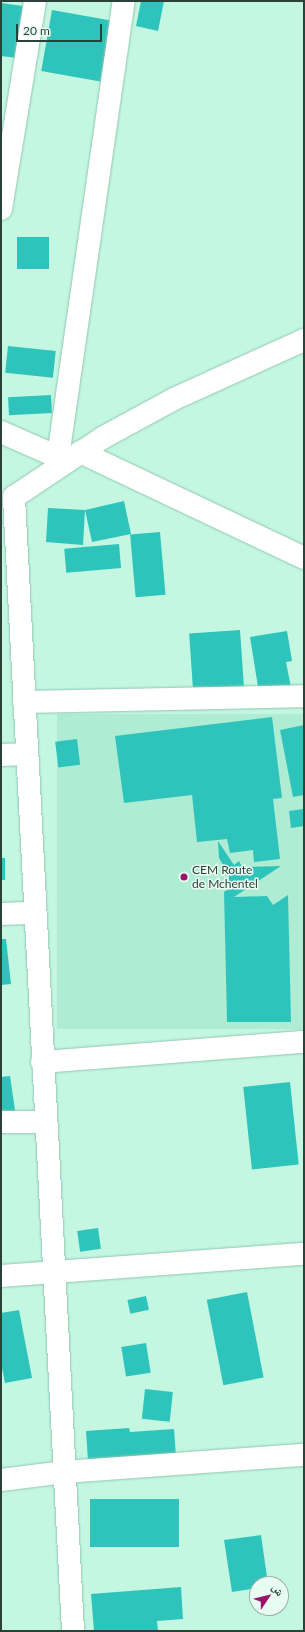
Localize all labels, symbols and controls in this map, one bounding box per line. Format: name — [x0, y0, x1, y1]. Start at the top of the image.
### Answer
scale bar — [18, 16, 104, 42]
text: 20 m — [23, 23, 50, 38]
place label: CEM Route de Mchentel — [192, 863, 258, 891]
marker: CEM Route de Mchentel — [179, 872, 189, 882]
north arrow — [249, 1576, 289, 1616]
text: ش — [270, 1581, 287, 1598]

